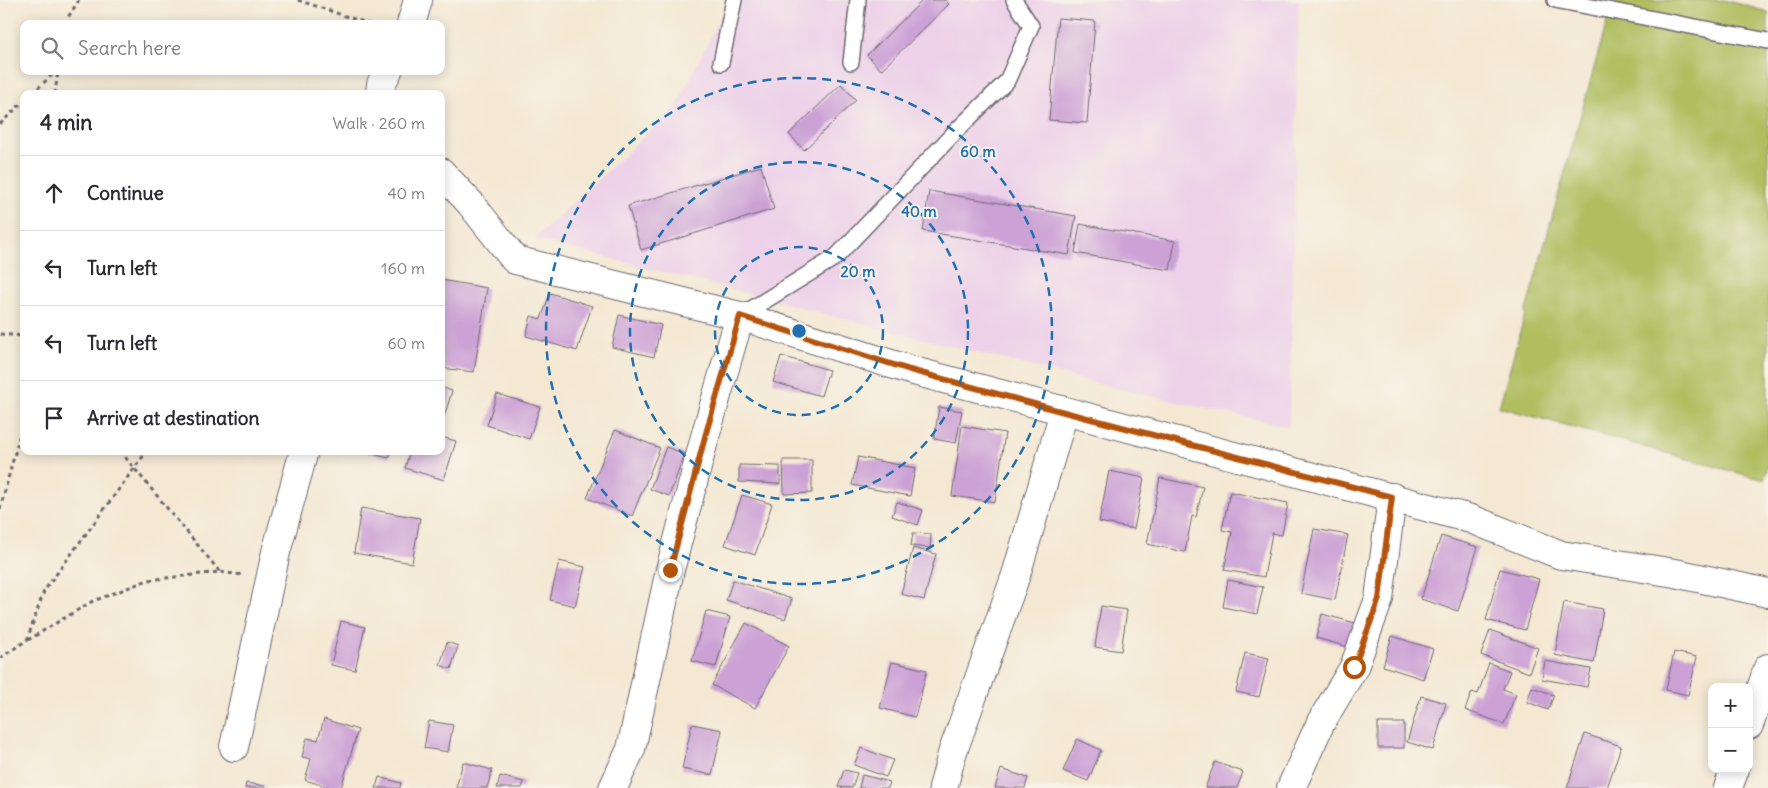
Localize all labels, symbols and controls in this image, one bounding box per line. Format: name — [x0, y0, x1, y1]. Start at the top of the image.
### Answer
search box — [20, 20, 445, 75]
icon: search — [38, 34, 66, 62]
text: Search here — [78, 36, 181, 60]
text: 4 min — [40, 109, 92, 136]
text: Walk · 260 m — [333, 113, 425, 133]
text: 60 m — [960, 142, 996, 161]
icon: ahead — [40, 179, 68, 207]
text: Continue — [87, 181, 164, 205]
text: 40 m — [387, 183, 425, 203]
text: 40 m — [901, 202, 937, 221]
icon: left — [40, 254, 68, 282]
text: Turn left — [87, 256, 157, 280]
text: 160 m — [381, 258, 425, 278]
text: 20 m — [841, 262, 875, 281]
centre of rings — [790, 322, 808, 340]
icon: left — [40, 329, 68, 357]
text: Turn left — [87, 331, 157, 355]
text: 60 m — [387, 333, 425, 353]
icon: arrive — [40, 404, 68, 432]
text: Arrive at destination — [87, 406, 260, 430]
route end — [659, 559, 682, 582]
route start — [1343, 656, 1366, 679]
map controls — [1708, 683, 1753, 773]
button: + — [1708, 683, 1753, 728]
button: − — [1708, 728, 1753, 773]

